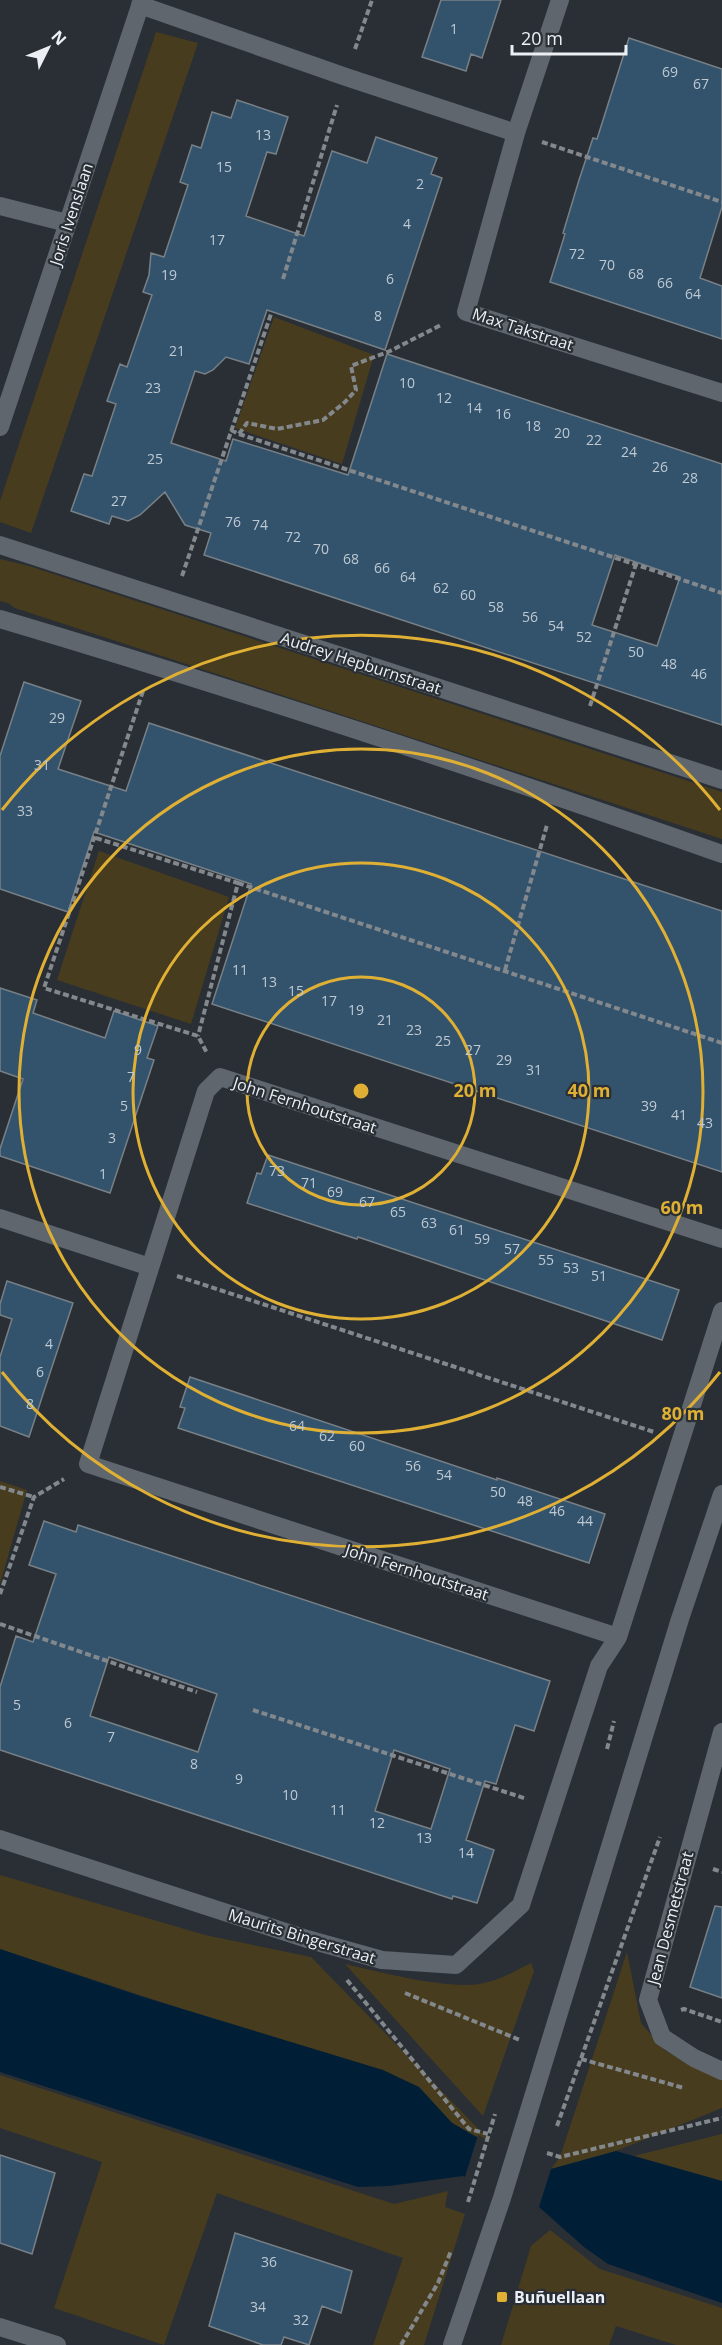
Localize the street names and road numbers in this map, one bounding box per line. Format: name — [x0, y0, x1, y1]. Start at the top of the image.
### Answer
street label: Joris Ivenslaan — [43, 160, 98, 270]
street label: Max Takstraat — [470, 302, 577, 356]
street label: Audrey Hepburnstraat — [278, 627, 444, 699]
street label: John Fernhoutstraat — [229, 1071, 380, 1139]
street label: John Fernhoutstraat — [341, 1538, 492, 1606]
street label: Jean Desmetstraat — [641, 1849, 698, 1989]
street label: Maurits Bingerstraat — [226, 1903, 379, 1969]

